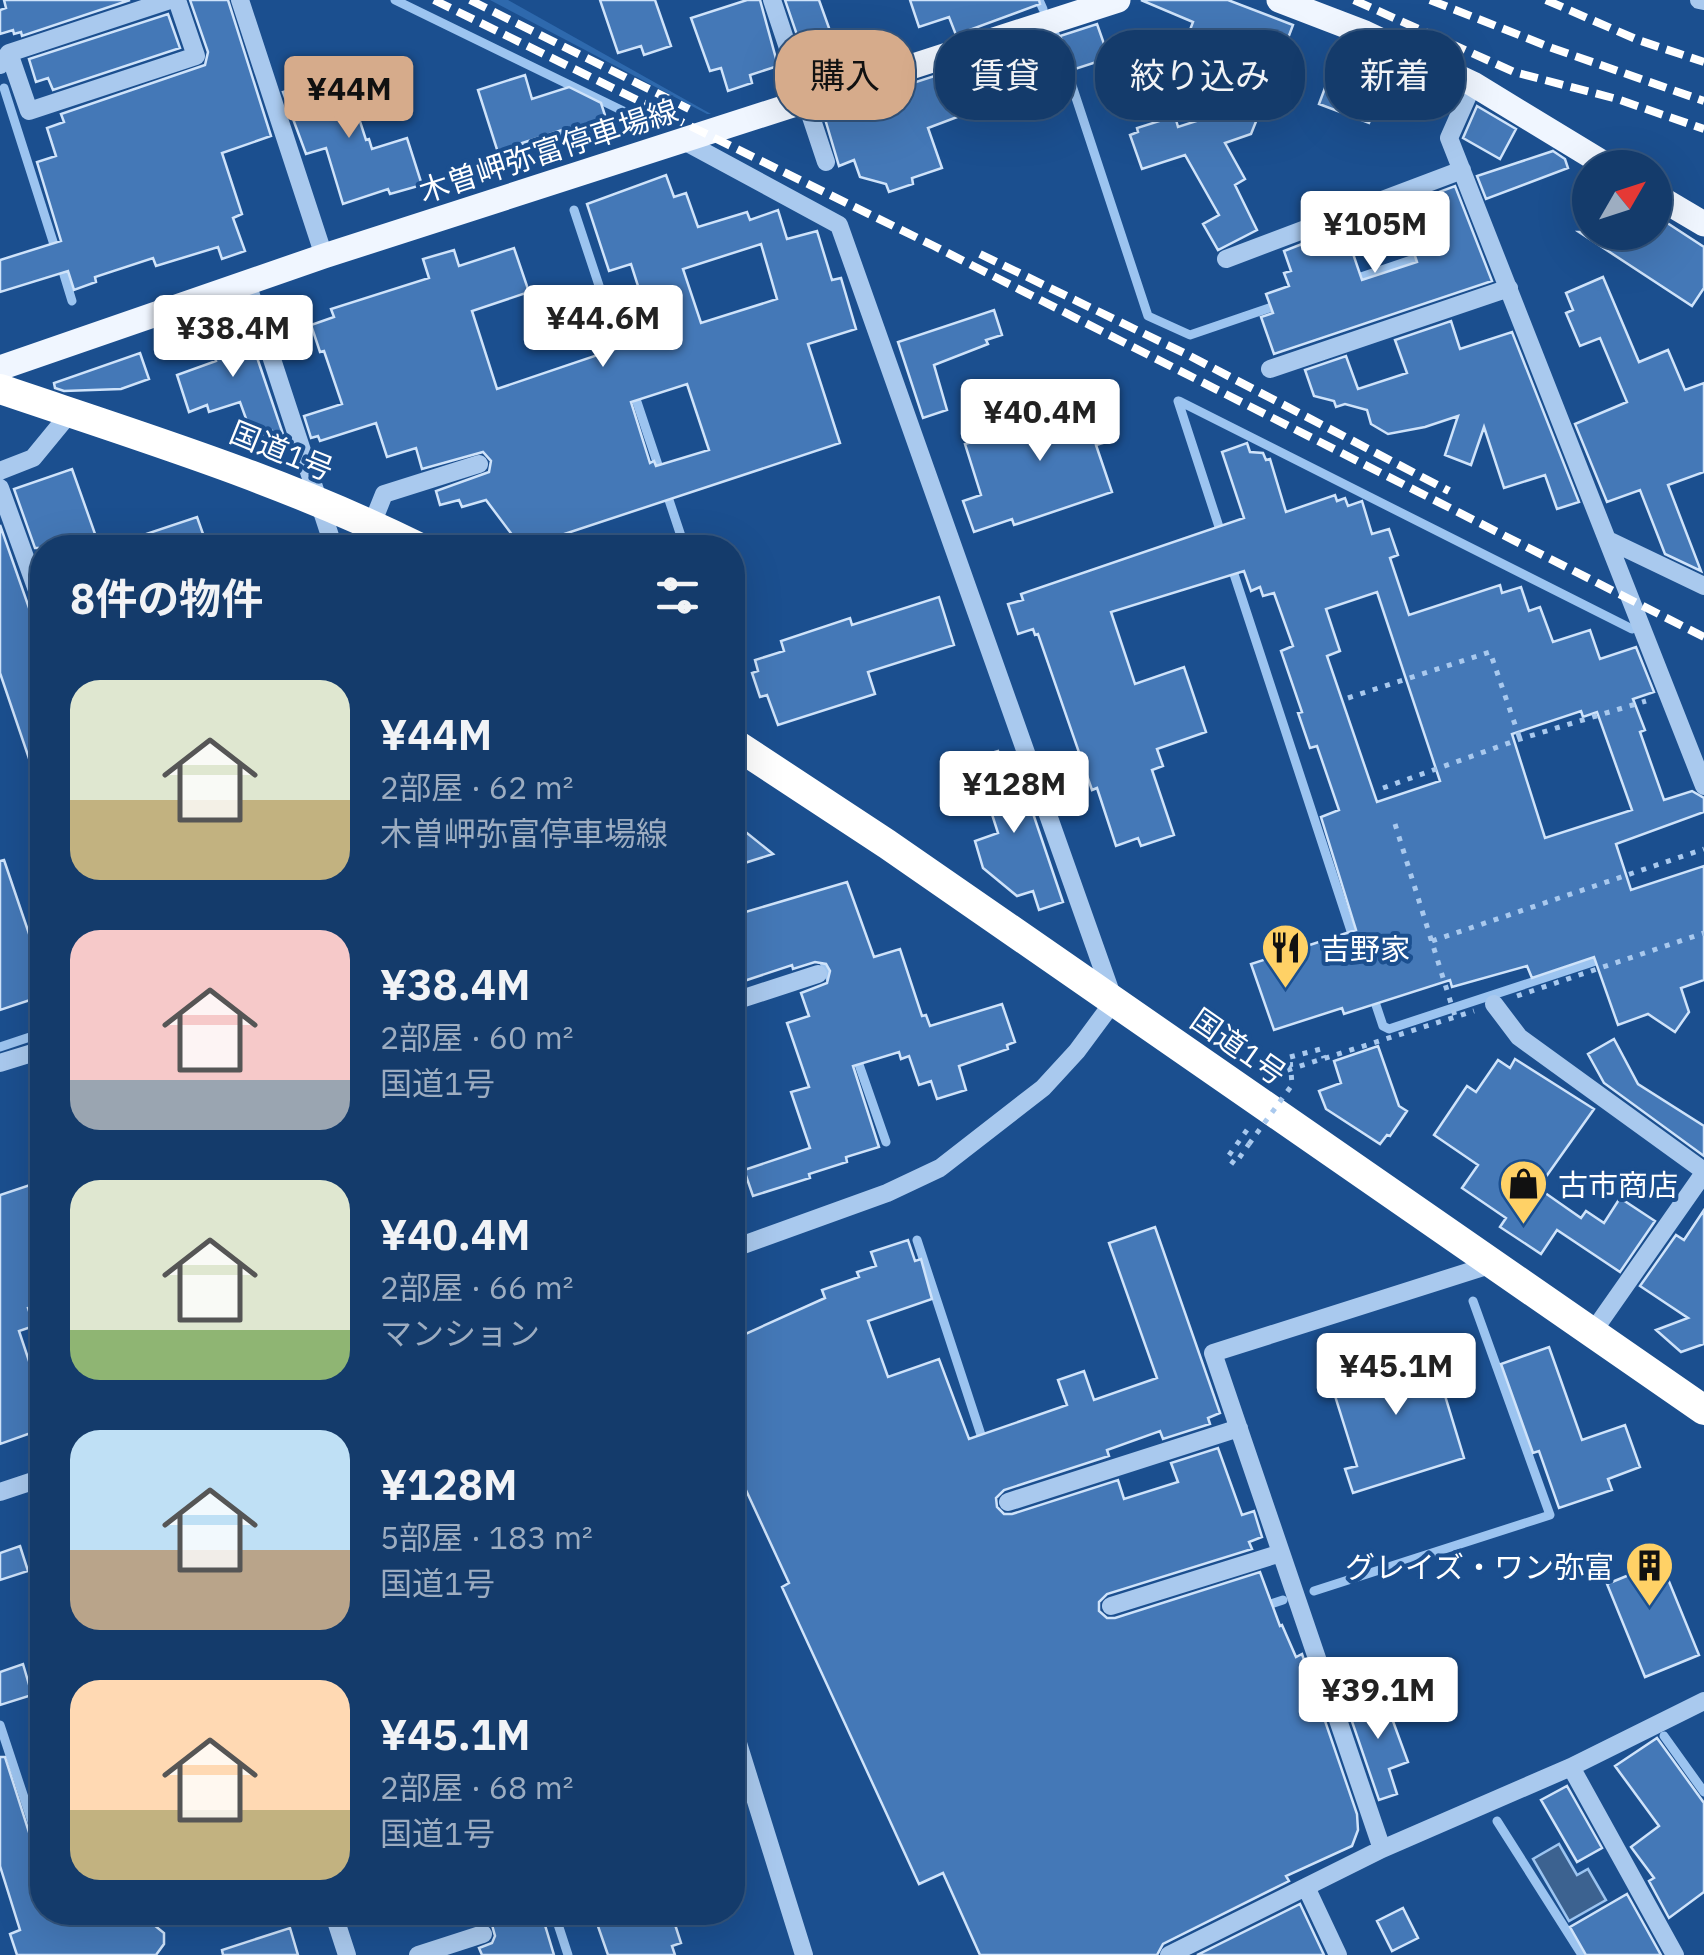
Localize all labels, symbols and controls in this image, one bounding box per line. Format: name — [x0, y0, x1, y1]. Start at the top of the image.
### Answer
chip: 購入 — [775, 30, 915, 120]
chip: 賃貸 — [935, 30, 1075, 120]
chip: 絞り込み — [1095, 30, 1305, 120]
chip: 新着 — [1325, 30, 1465, 120]
pin: ¥44M — [290, 56, 408, 141]
text: ¥44M — [306, 67, 392, 109]
street label: 木曽岬弥富停車場線 — [414, 90, 682, 210]
north arrow — [1572, 150, 1672, 250]
map controls — [1572, 150, 1672, 250]
pin: ¥105M — [1305, 191, 1445, 276]
text: ¥105M — [1323, 202, 1427, 244]
pin: ¥44.6M — [522, 285, 684, 370]
pin: ¥38.4M — [152, 295, 314, 380]
text: ¥44.6M — [546, 296, 660, 338]
text: ¥38.4M — [176, 306, 290, 348]
pin: ¥40.4M — [959, 379, 1121, 464]
text: ¥40.4M — [983, 390, 1097, 432]
street label: 国道1号 — [225, 412, 339, 488]
icon: filters — [650, 568, 705, 623]
text: 8件の物件 — [70, 571, 263, 626]
text: ¥44M — [380, 707, 492, 762]
icon: home — [150, 720, 270, 840]
pin: ¥128M — [944, 751, 1084, 836]
text: ¥128M — [962, 762, 1066, 804]
text: 2部屋 · 62 m² — [380, 766, 574, 808]
text: 木曽岬弥富停車場線 — [380, 812, 668, 854]
restaurant icon: 吉野家 — [1259, 922, 1311, 990]
place label: 吉野家 — [1320, 929, 1410, 968]
text: ¥38.4M — [380, 957, 530, 1012]
icon: home — [150, 970, 270, 1090]
street label: 国道1号 — [1184, 999, 1294, 1093]
text: 2部屋 · 60 m² — [380, 1016, 574, 1058]
text: 国道1号 — [380, 1062, 495, 1104]
shop icon: 古市商店 — [1497, 1158, 1549, 1226]
place label: 古市商店 — [1558, 1165, 1678, 1204]
text: ¥40.4M — [380, 1207, 530, 1262]
icon: home — [150, 1220, 270, 1340]
text: 2部屋 · 66 m² — [380, 1266, 574, 1308]
text: マンション — [380, 1312, 540, 1354]
pin: ¥45.1M — [1315, 1333, 1477, 1418]
text: ¥45.1M — [1339, 1344, 1453, 1386]
text: ¥128M — [380, 1457, 517, 1512]
icon: home — [150, 1470, 270, 1590]
text: 5部屋 · 183 m² — [380, 1516, 593, 1558]
building icon: グレイズ・ワン弥富 — [1623, 1540, 1675, 1608]
place label: グレイズ・ワン弥富 — [1345, 1547, 1614, 1586]
text: 国道1号 — [380, 1562, 495, 1604]
pin: ¥39.1M — [1297, 1657, 1459, 1742]
text: ¥39.1M — [1321, 1668, 1435, 1710]
text: ¥45.1M — [380, 1707, 530, 1762]
icon: home — [150, 1720, 270, 1840]
text: 2部屋 · 68 m² — [380, 1766, 574, 1808]
text: 国道1号 — [380, 1812, 495, 1854]

